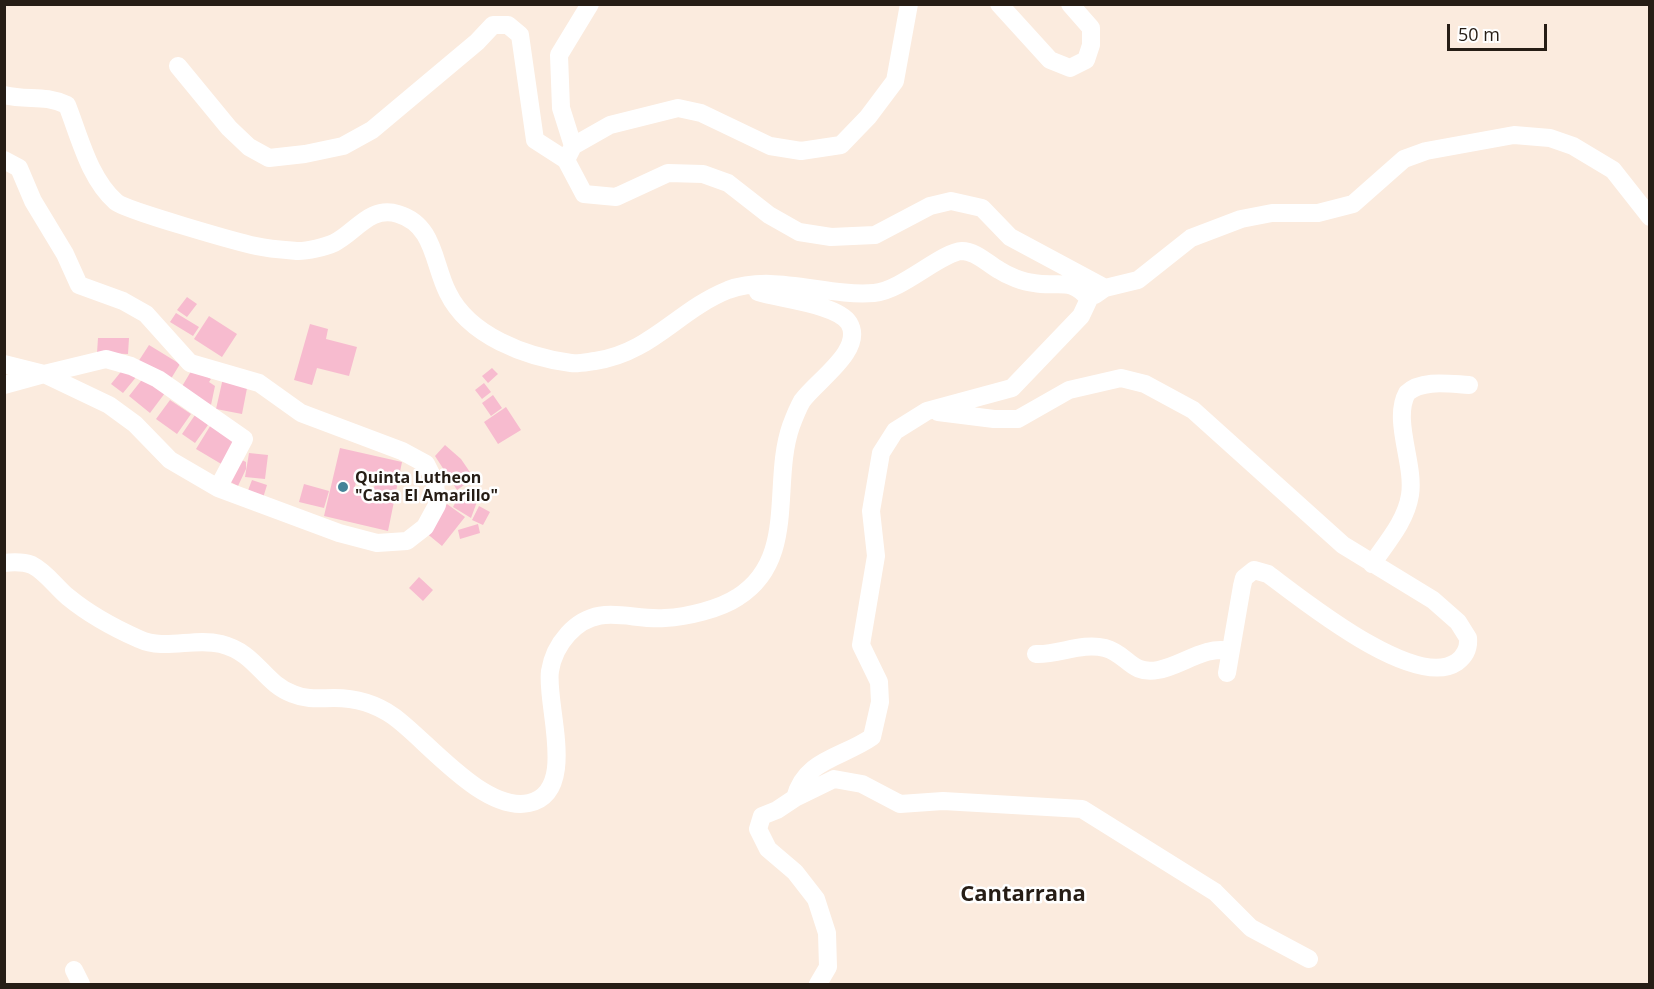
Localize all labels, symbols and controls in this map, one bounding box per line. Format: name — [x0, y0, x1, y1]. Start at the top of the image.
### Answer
scale bar — [1450, 12, 1550, 50]
text: 50 m — [1458, 22, 1500, 46]
place label: Quinta Lutheon "Casa El Amarillo" — [355, 468, 498, 506]
marker: Quinta Lutheon "Casa El Amarillo" — [336, 480, 350, 494]
district label: Cantarrana — [960, 882, 1086, 908]

